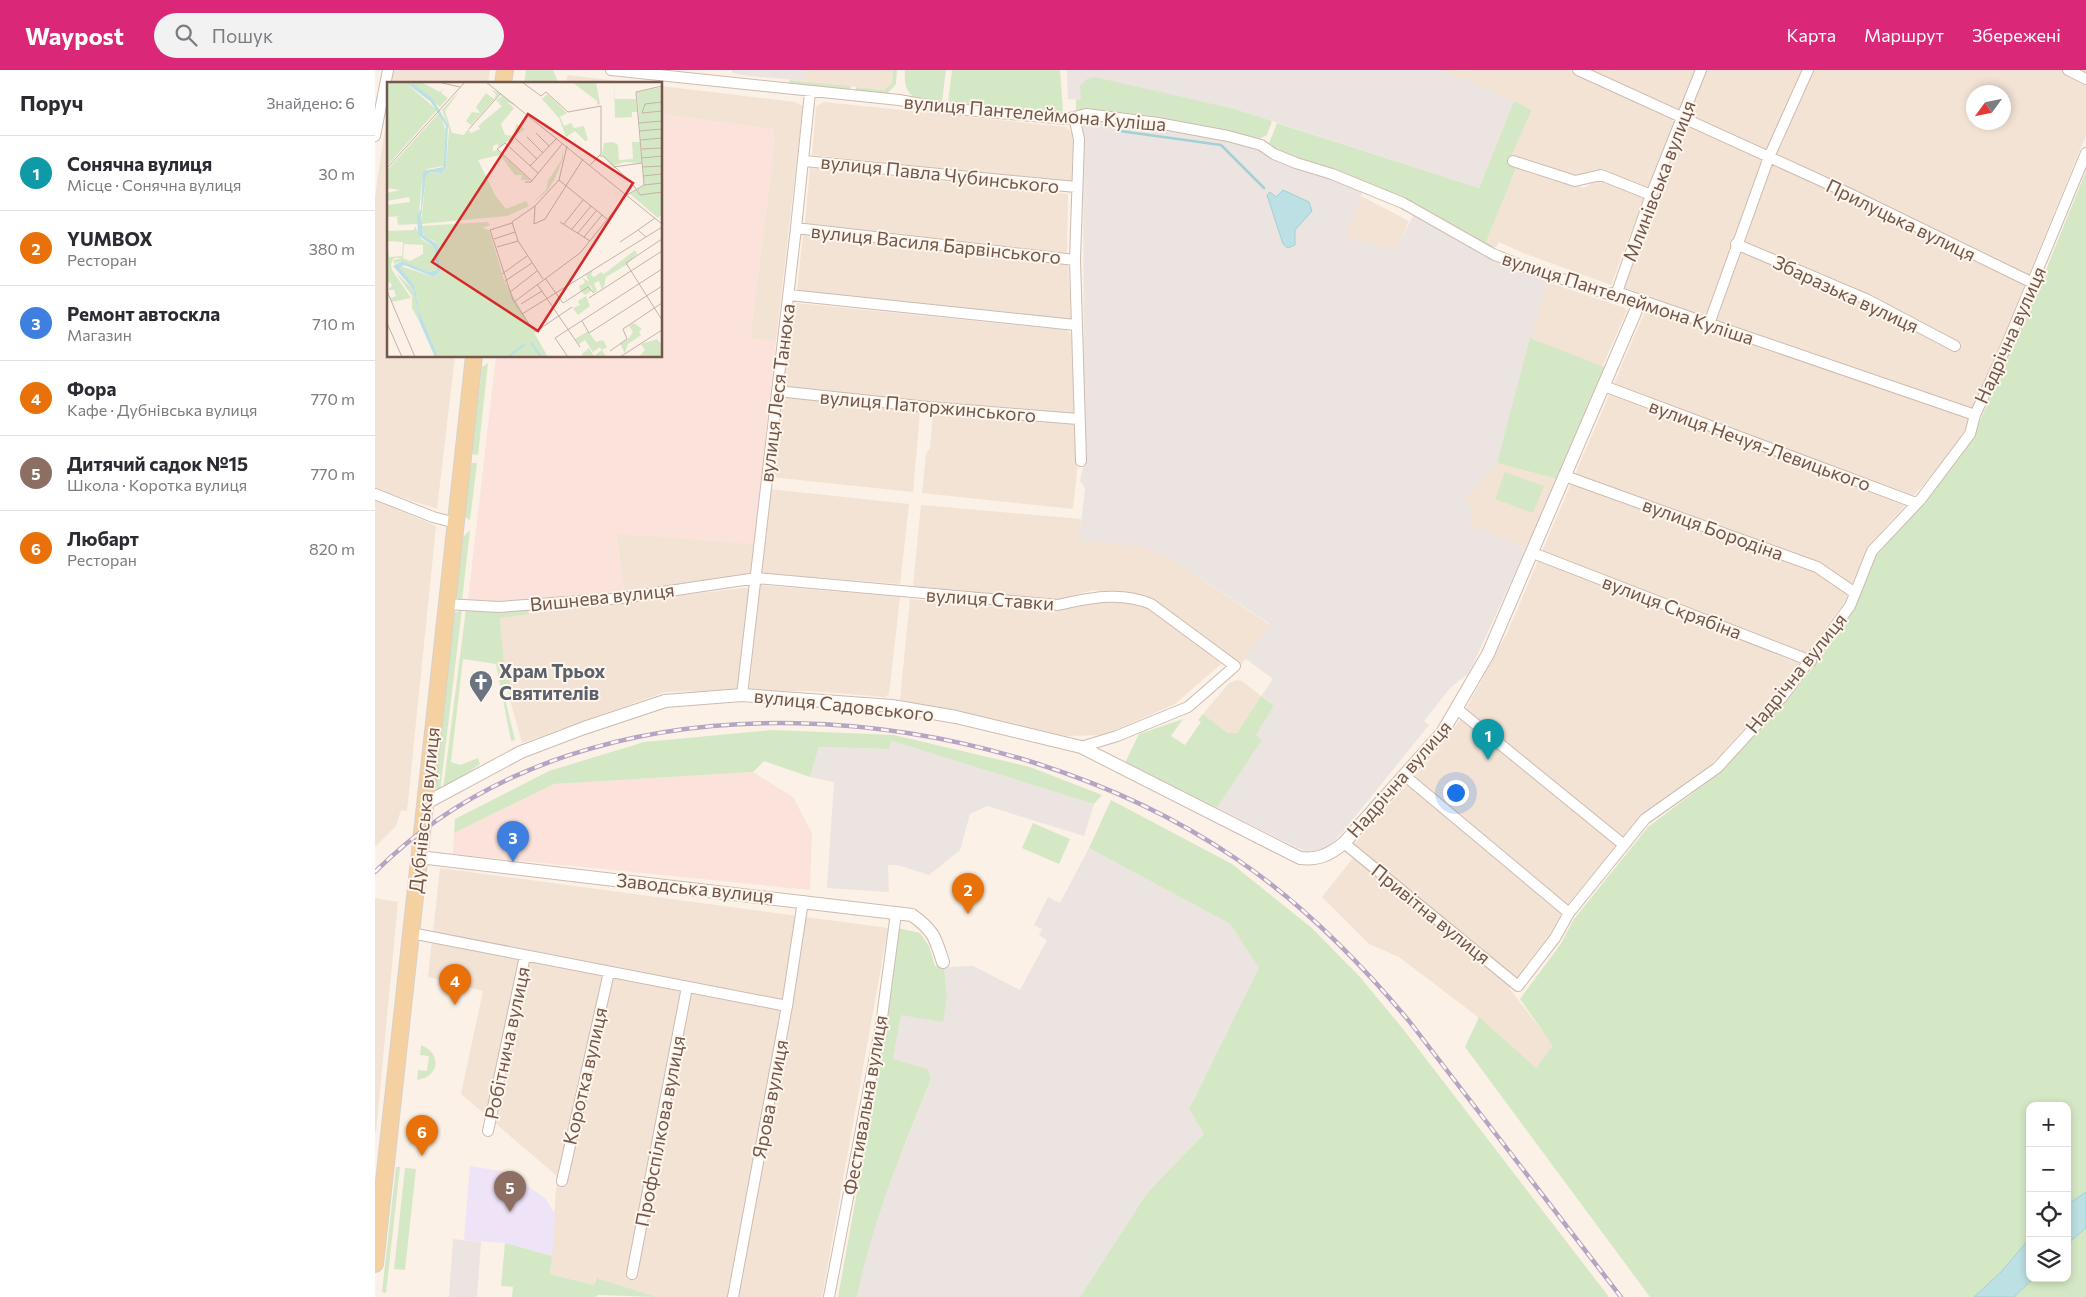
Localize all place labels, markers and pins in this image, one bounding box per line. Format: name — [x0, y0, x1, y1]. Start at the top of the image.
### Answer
place label: Храм Трьох Святителів — [499, 659, 606, 704]
church icon: Храм Трьох Святителів — [468, 669, 494, 703]
pin: 1 — [1472, 719, 1504, 760]
pin: 3 — [497, 821, 529, 862]
pin: 2 — [952, 873, 984, 914]
pin: 4 — [439, 964, 471, 1005]
pin: 6 — [406, 1115, 438, 1156]
pin: 5 — [494, 1171, 526, 1212]

